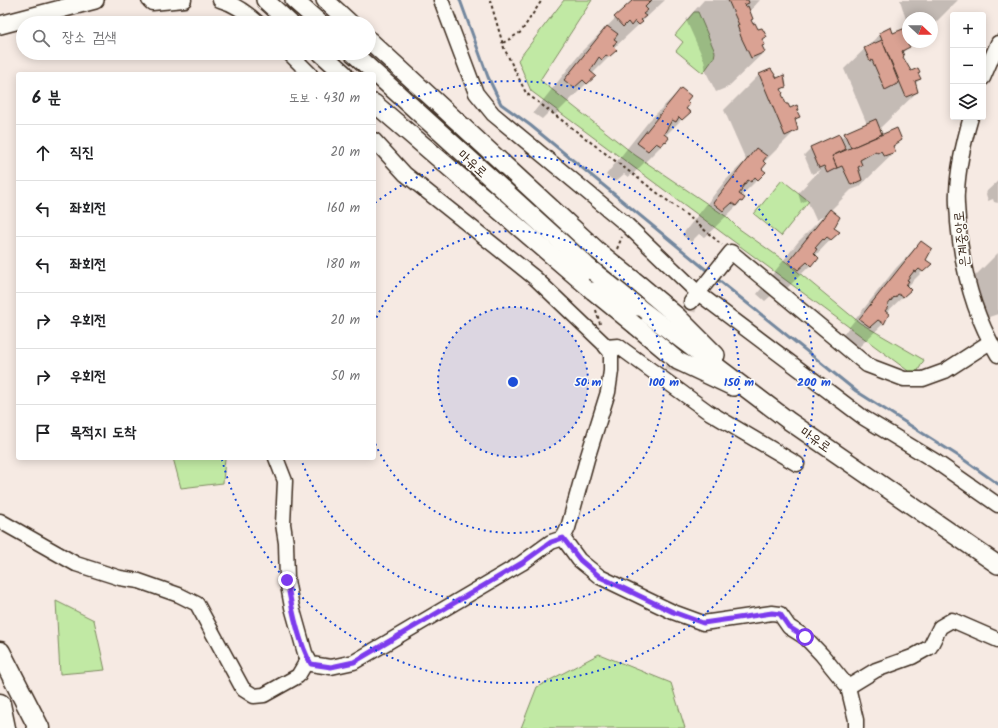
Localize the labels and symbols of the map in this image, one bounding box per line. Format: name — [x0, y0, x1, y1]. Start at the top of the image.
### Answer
north arrow — [902, 12, 938, 48]
street label: 마유로 — [452, 144, 492, 183]
street label: 은계중앙로 — [948, 210, 976, 268]
text: 50 m — [574, 373, 602, 392]
text: 100 m — [649, 373, 679, 392]
text: 150 m — [724, 373, 754, 392]
text: 200 m — [797, 373, 831, 392]
centre of rings — [506, 375, 520, 389]
street label: 마유로 — [795, 421, 836, 459]
route end — [278, 571, 296, 589]
route start — [796, 628, 814, 646]

